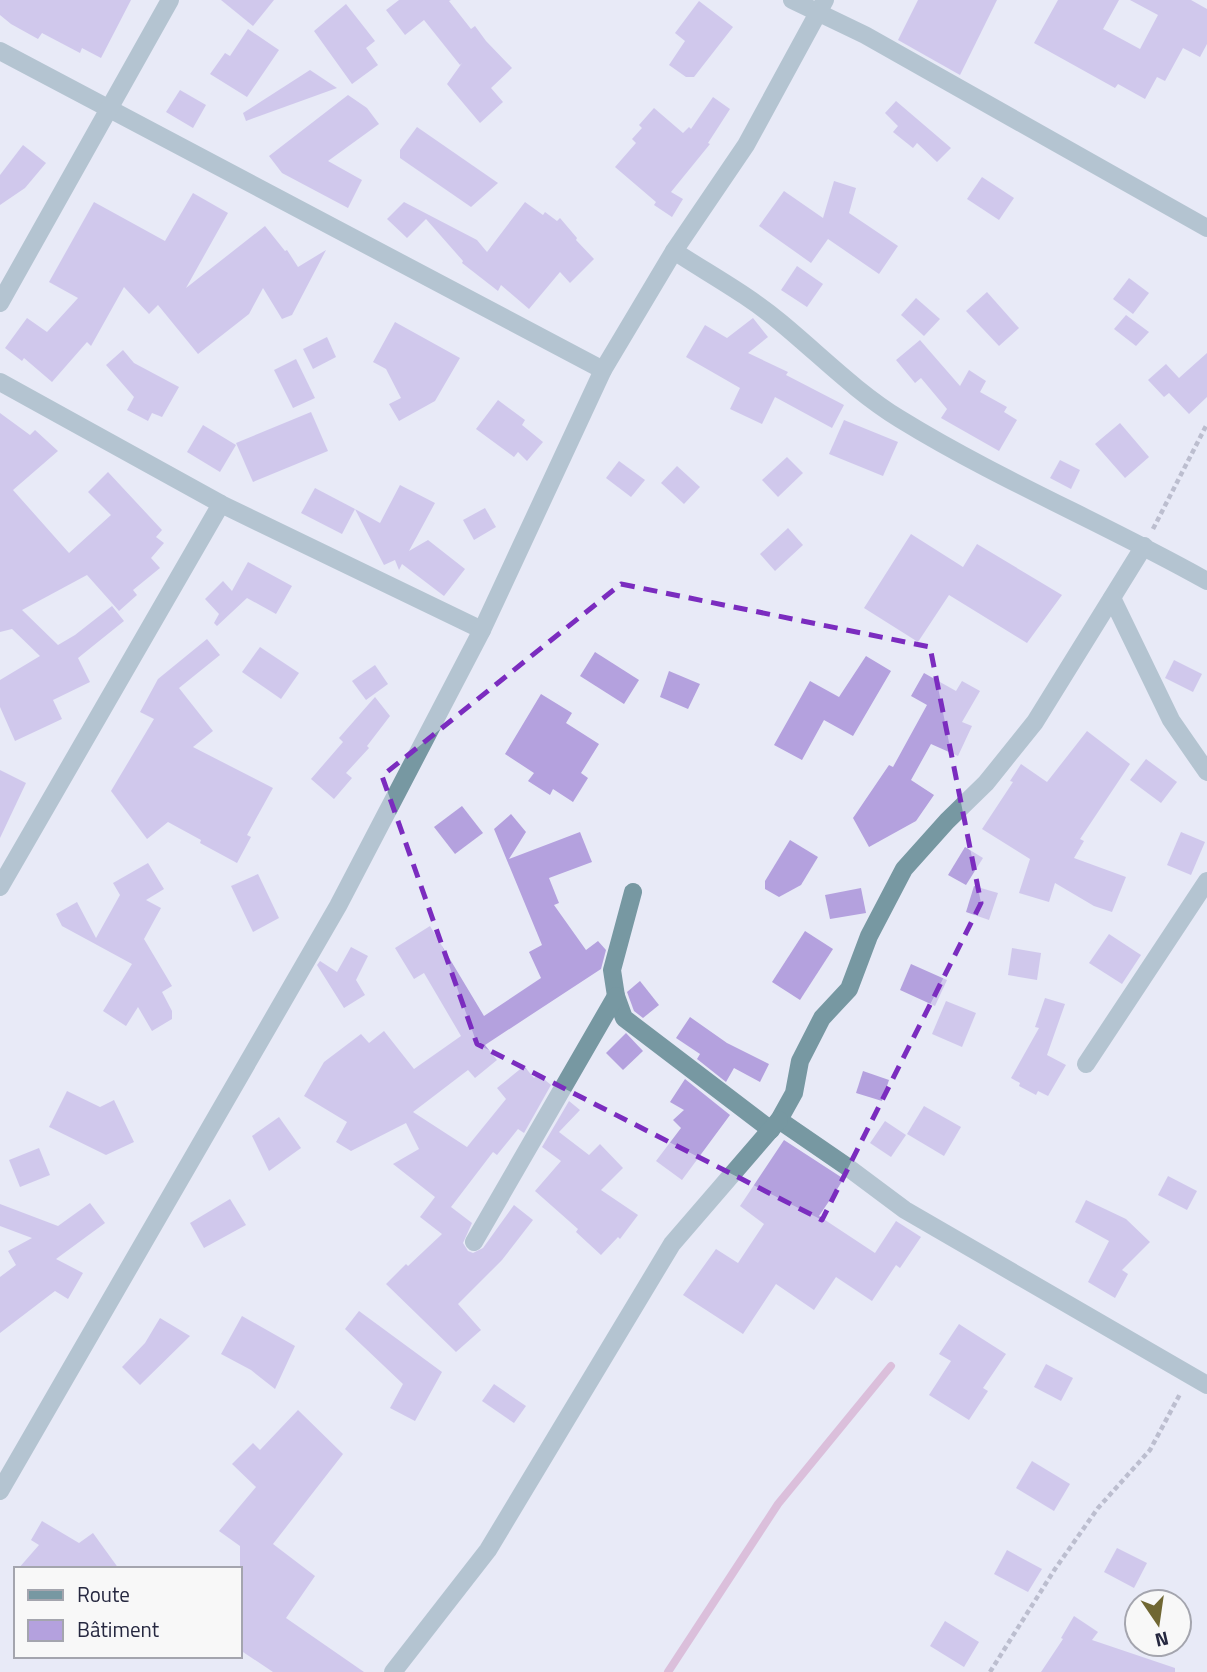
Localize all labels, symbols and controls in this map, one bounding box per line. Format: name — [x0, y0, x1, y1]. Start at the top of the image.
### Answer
legend — [14, 1567, 242, 1658]
text: Route — [77, 1578, 130, 1610]
north arrow — [1123, 1588, 1193, 1658]
text: Bâtiment — [77, 1613, 160, 1645]
text: N — [1152, 1624, 1172, 1656]

